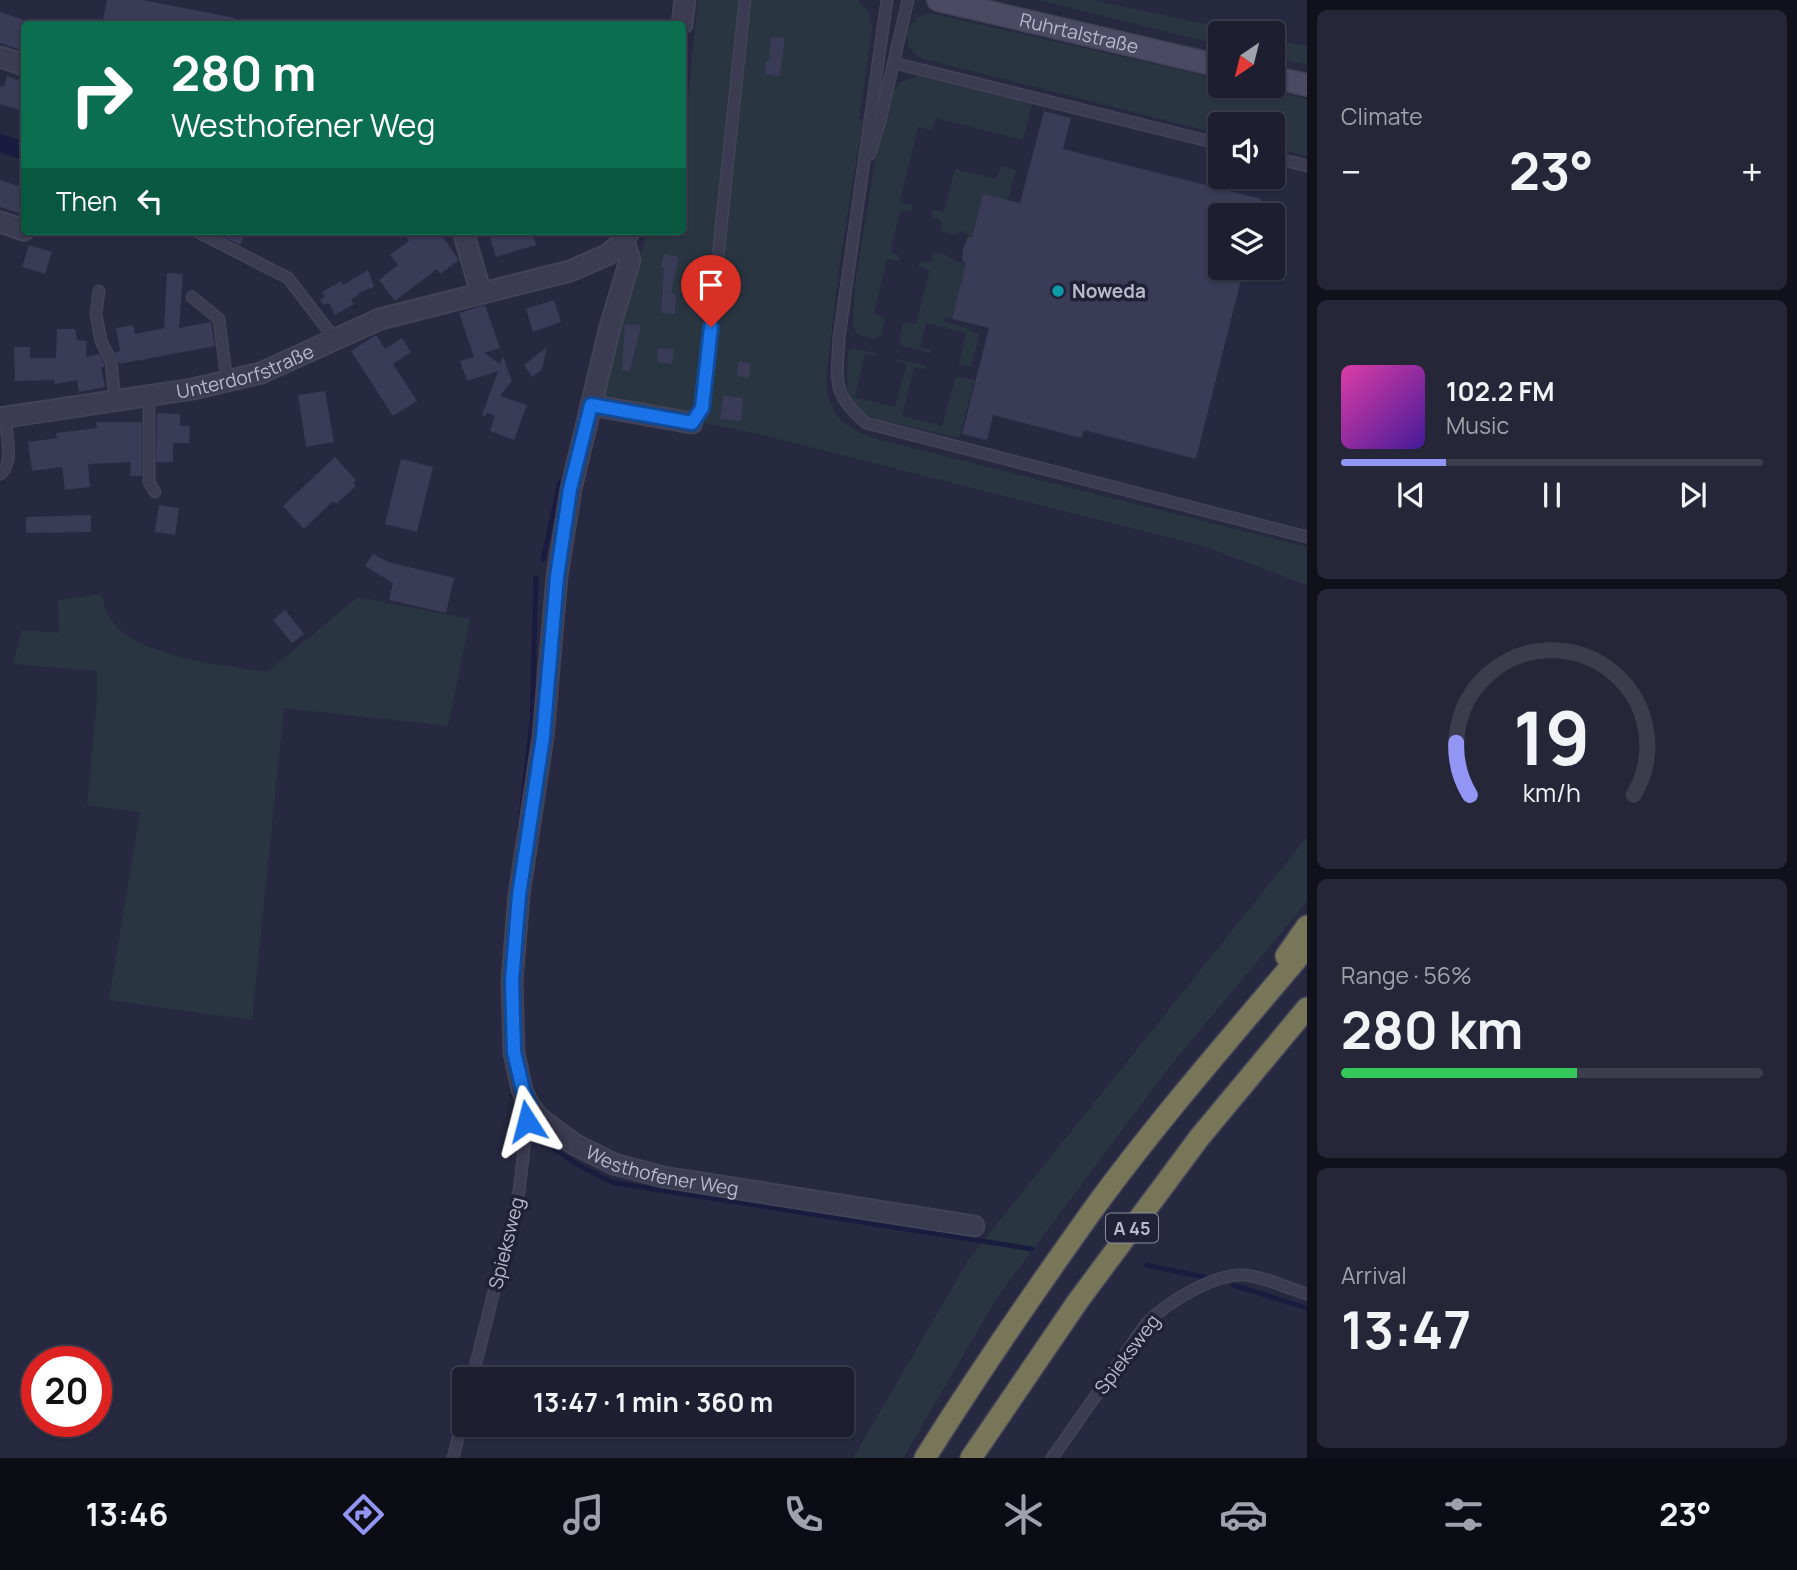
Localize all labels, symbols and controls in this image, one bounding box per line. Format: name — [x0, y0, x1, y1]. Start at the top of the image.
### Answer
street label: Ruhrtalstraße — [1017, 7, 1141, 60]
north arrow — [1208, 21, 1284, 98]
map controls — [1208, 21, 1285, 280]
text: 280 m — [171, 39, 316, 106]
icon: right — [56, 49, 147, 140]
text: Climate — [1341, 100, 1423, 132]
text: Westhofener Weg — [171, 103, 435, 147]
button: sound — [1208, 112, 1285, 189]
text: 23° — [1509, 135, 1594, 206]
text: − — [1341, 145, 1362, 197]
text: + — [1741, 145, 1763, 197]
icon: left — [131, 182, 169, 220]
text: Then — [56, 183, 117, 219]
button: layers — [1208, 203, 1285, 280]
pin — [681, 255, 741, 327]
icon: arrive — [692, 266, 730, 304]
place label: Noweda — [1072, 278, 1146, 304]
marker: Noweda — [1050, 283, 1066, 299]
street label: Unterdorfstraße — [175, 338, 318, 404]
text: 102.2 FM — [1446, 373, 1554, 409]
text: Music — [1446, 409, 1509, 441]
icon: previous — [1392, 476, 1430, 514]
icon: pause — [1533, 476, 1571, 514]
icon: next — [1674, 476, 1712, 514]
text: 19 — [1513, 687, 1591, 787]
text: km/h — [1523, 775, 1581, 810]
text: Range · 56% — [1341, 959, 1472, 991]
text: 280 km — [1341, 994, 1523, 1065]
position arrow — [490, 1084, 564, 1158]
street label: Westhofener Weg — [581, 1139, 741, 1202]
street label: Spieksweg — [482, 1194, 530, 1292]
road number: A 45 — [1106, 1213, 1158, 1242]
text: Arrival — [1341, 1259, 1407, 1291]
text: 13:47 — [1341, 1294, 1471, 1365]
street label: Spieksweg — [1088, 1309, 1166, 1399]
speed limit sign: 20 — [21, 1346, 112, 1437]
text: 13:47 · 1 min · 360 m — [533, 1384, 773, 1420]
icon: directions — [339, 1490, 388, 1539]
icon: music — [559, 1490, 608, 1539]
icon: phone — [779, 1490, 828, 1539]
icon: climate — [999, 1490, 1048, 1539]
icon: car — [1219, 1490, 1268, 1539]
icon: filters — [1439, 1490, 1488, 1539]
text: 13:46 — [85, 1492, 168, 1536]
text: 23° — [1659, 1492, 1711, 1536]

